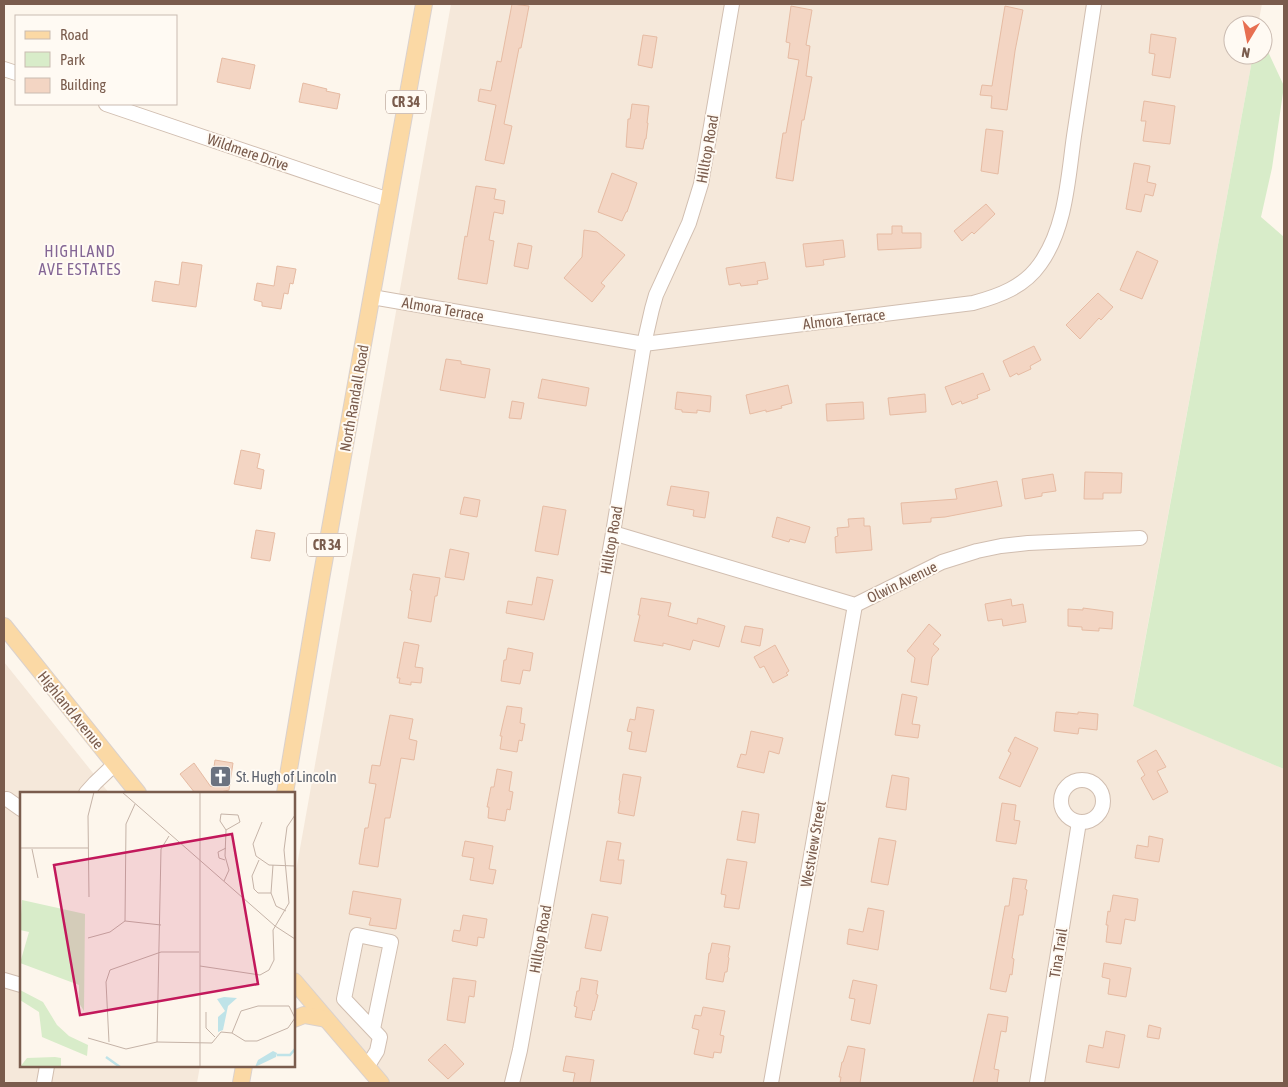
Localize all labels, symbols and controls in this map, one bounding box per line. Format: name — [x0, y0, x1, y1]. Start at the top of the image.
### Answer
legend — [15, 15, 178, 105]
north arrow — [1223, 15, 1273, 65]
text: Road — [60, 26, 89, 43]
text: N — [1240, 44, 1251, 61]
text: Park — [60, 51, 85, 68]
text: Building — [60, 76, 106, 93]
road number: CR 34 — [386, 90, 426, 114]
street label: Hilltop Road — [693, 113, 721, 185]
street label: Wildmere Drive — [205, 130, 291, 174]
district label: HIGHLAND AVE ESTATES — [38, 242, 122, 278]
street label: Almora Terrace — [401, 293, 485, 325]
street label: Almora Terrace — [802, 306, 886, 332]
street label: North Randall Road — [336, 343, 372, 453]
street label: Hilltop Road — [597, 504, 625, 576]
road number: CR 34 — [307, 534, 347, 556]
street label: Olwin Avenue — [864, 558, 940, 606]
street label: Highland Avenue — [35, 668, 108, 752]
church icon: St. Hugh of Lincoln — [208, 764, 232, 788]
place label: St. Hugh of Lincoln — [236, 768, 337, 785]
inset map — [20, 792, 295, 1067]
street label: Westview Street — [797, 800, 829, 888]
street label: Hilltop Road — [526, 903, 554, 975]
street label: Tina Trail — [1046, 927, 1070, 979]

